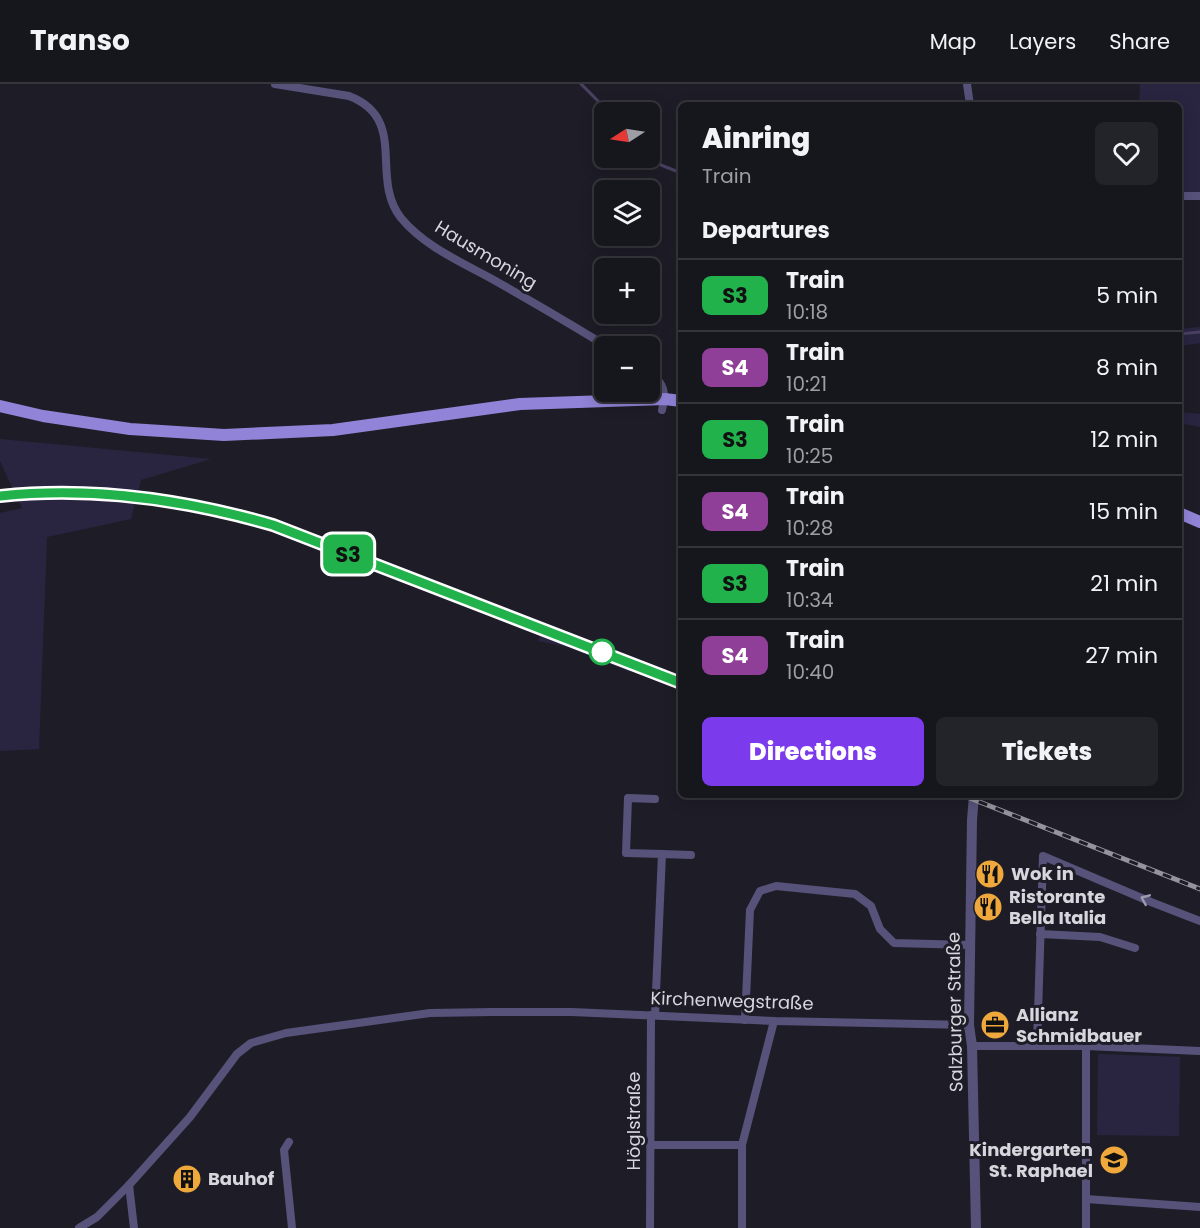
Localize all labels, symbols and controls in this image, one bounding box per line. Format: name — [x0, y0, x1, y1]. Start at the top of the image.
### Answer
text: Transo — [30, 21, 130, 60]
text: Map — [930, 27, 976, 56]
text: Layers — [1009, 27, 1076, 56]
text: Share — [1109, 27, 1170, 56]
north arrow — [594, 102, 660, 168]
map controls — [594, 102, 660, 402]
text: Ainring — [702, 119, 810, 158]
button: heart — [1095, 122, 1158, 185]
text: Train — [702, 162, 752, 190]
button: layers — [594, 180, 660, 246]
street label: Hausmoning — [430, 214, 542, 295]
text: Departures — [702, 215, 830, 246]
button: + — [594, 258, 660, 324]
text: Train — [786, 265, 845, 296]
text: 5 min — [1096, 280, 1158, 311]
text: S3 — [722, 281, 748, 310]
text: 10:18 — [786, 298, 828, 326]
button: − — [594, 336, 660, 402]
text: Train — [786, 337, 845, 368]
text: 8 min — [1096, 352, 1158, 383]
text: S4 — [721, 353, 749, 382]
text: 10:21 — [786, 370, 827, 398]
text: Train — [786, 409, 845, 440]
text: 12 min — [1090, 424, 1158, 455]
text: S3 — [722, 425, 748, 454]
text: 10:25 — [786, 442, 833, 470]
text: Train — [786, 481, 845, 512]
text: 15 min — [1089, 496, 1158, 527]
text: S4 — [721, 497, 749, 526]
text: 10:28 — [786, 514, 833, 542]
line badge: S3 — [321, 534, 375, 574]
text: S3 — [335, 540, 361, 569]
text: Train — [786, 553, 845, 584]
text: 21 min — [1090, 568, 1158, 599]
text: S3 — [722, 569, 748, 598]
text: 10:34 — [786, 586, 834, 614]
text: Train — [786, 625, 845, 656]
unlabelled marker — [589, 639, 615, 665]
text: 27 min — [1085, 640, 1158, 671]
text: S4 — [721, 641, 749, 670]
text: 10:40 — [786, 658, 834, 686]
button: Directions — [702, 717, 924, 786]
button: Tickets — [936, 717, 1158, 786]
restaurant icon: Wok in — [974, 858, 1006, 890]
place label: Wok in — [1011, 861, 1074, 886]
place label: Ristorante Bella Italia — [1009, 884, 1106, 930]
restaurant icon: Ristorante Bella Italia — [972, 891, 1004, 923]
one-way arrow — [1141, 895, 1152, 907]
street label: Salzburger Straße — [941, 932, 968, 1092]
street label: Kirchenwegstraße — [650, 985, 814, 1016]
place label: Allianz Schmidbauer — [1016, 1002, 1142, 1048]
office icon: Allianz Schmidbauer — [979, 1009, 1011, 1041]
street label: Höglstraße — [621, 1072, 646, 1170]
place label: Kindergarten St. Raphael — [969, 1137, 1093, 1183]
school or university icon: Kindergarten St. Raphael — [1098, 1144, 1130, 1176]
building icon: Bauhof — [171, 1163, 203, 1195]
place label: Bauhof — [208, 1166, 275, 1191]

